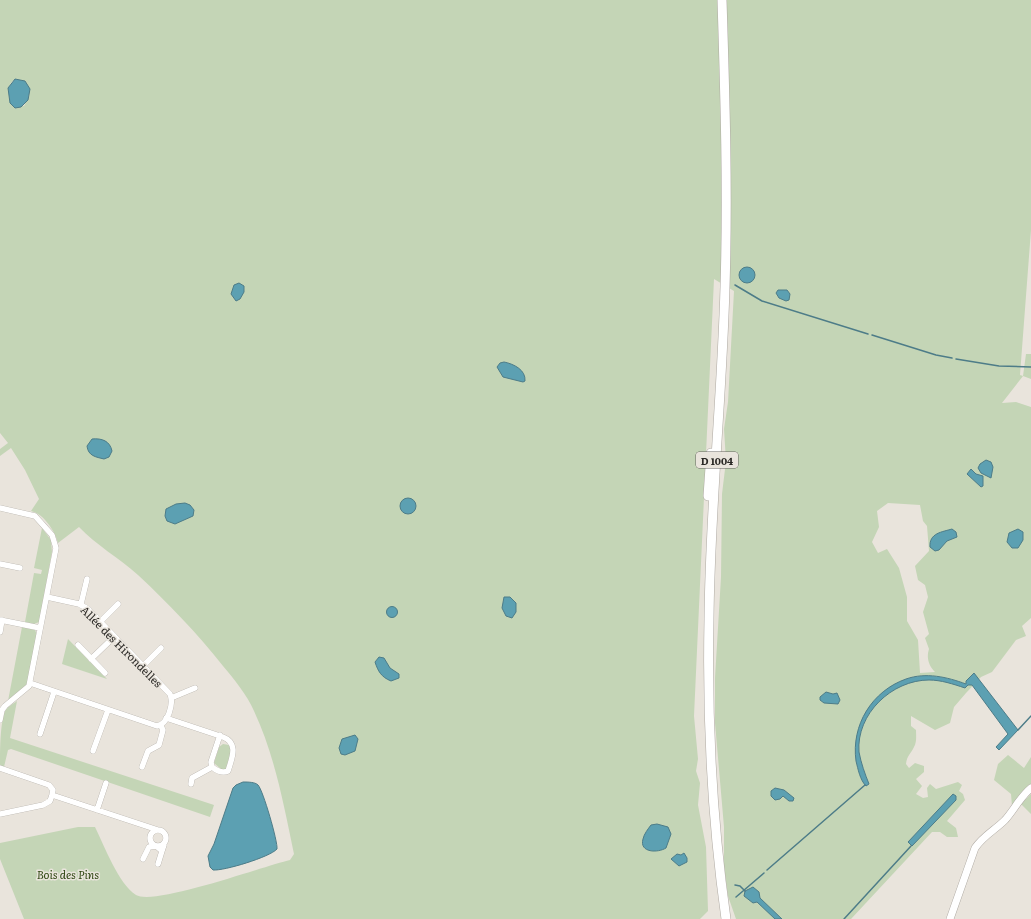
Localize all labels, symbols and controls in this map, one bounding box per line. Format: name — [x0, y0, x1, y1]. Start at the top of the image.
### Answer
road number: D 1004 — [696, 452, 738, 468]
street label: Allée des Hirondelles — [78, 602, 166, 690]
park label: Bois des Pins — [37, 866, 99, 882]

